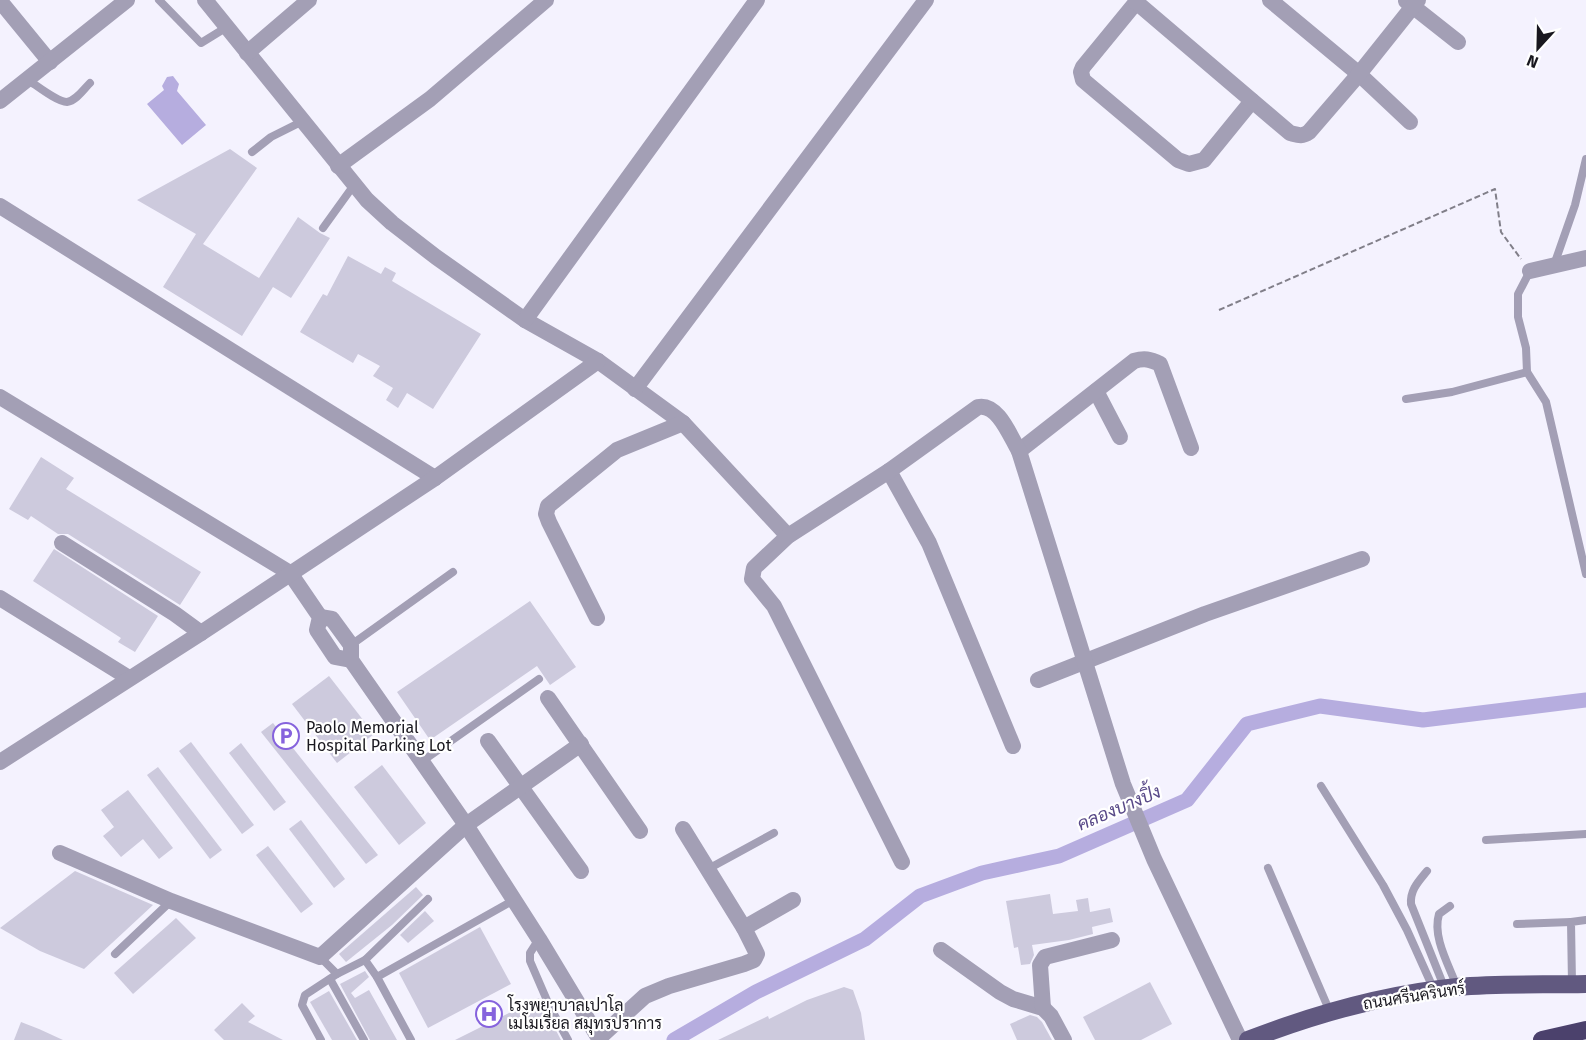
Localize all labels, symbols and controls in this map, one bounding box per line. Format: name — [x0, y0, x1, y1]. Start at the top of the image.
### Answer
north arrow — [1508, 18, 1568, 78]
text: N — [1524, 51, 1541, 72]
place label: Paolo Memorial Hospital Parking Lot — [306, 718, 452, 755]
parking icon: Paolo Memorial Hospital Parking Lot — [271, 721, 301, 751]
water label: คลองบางปิ้ง — [1072, 777, 1164, 835]
street label: ถนนศรีนครินทร์ — [1361, 976, 1467, 1013]
place label: โรงพยาบาลเปาโล เมโมเรี่ยล สมุทรปราการ — [507, 994, 662, 1035]
hospital icon: โรงพยาบาลเปาโล เมโมเรี่ยล สมุทรปราการ — [474, 999, 504, 1029]

